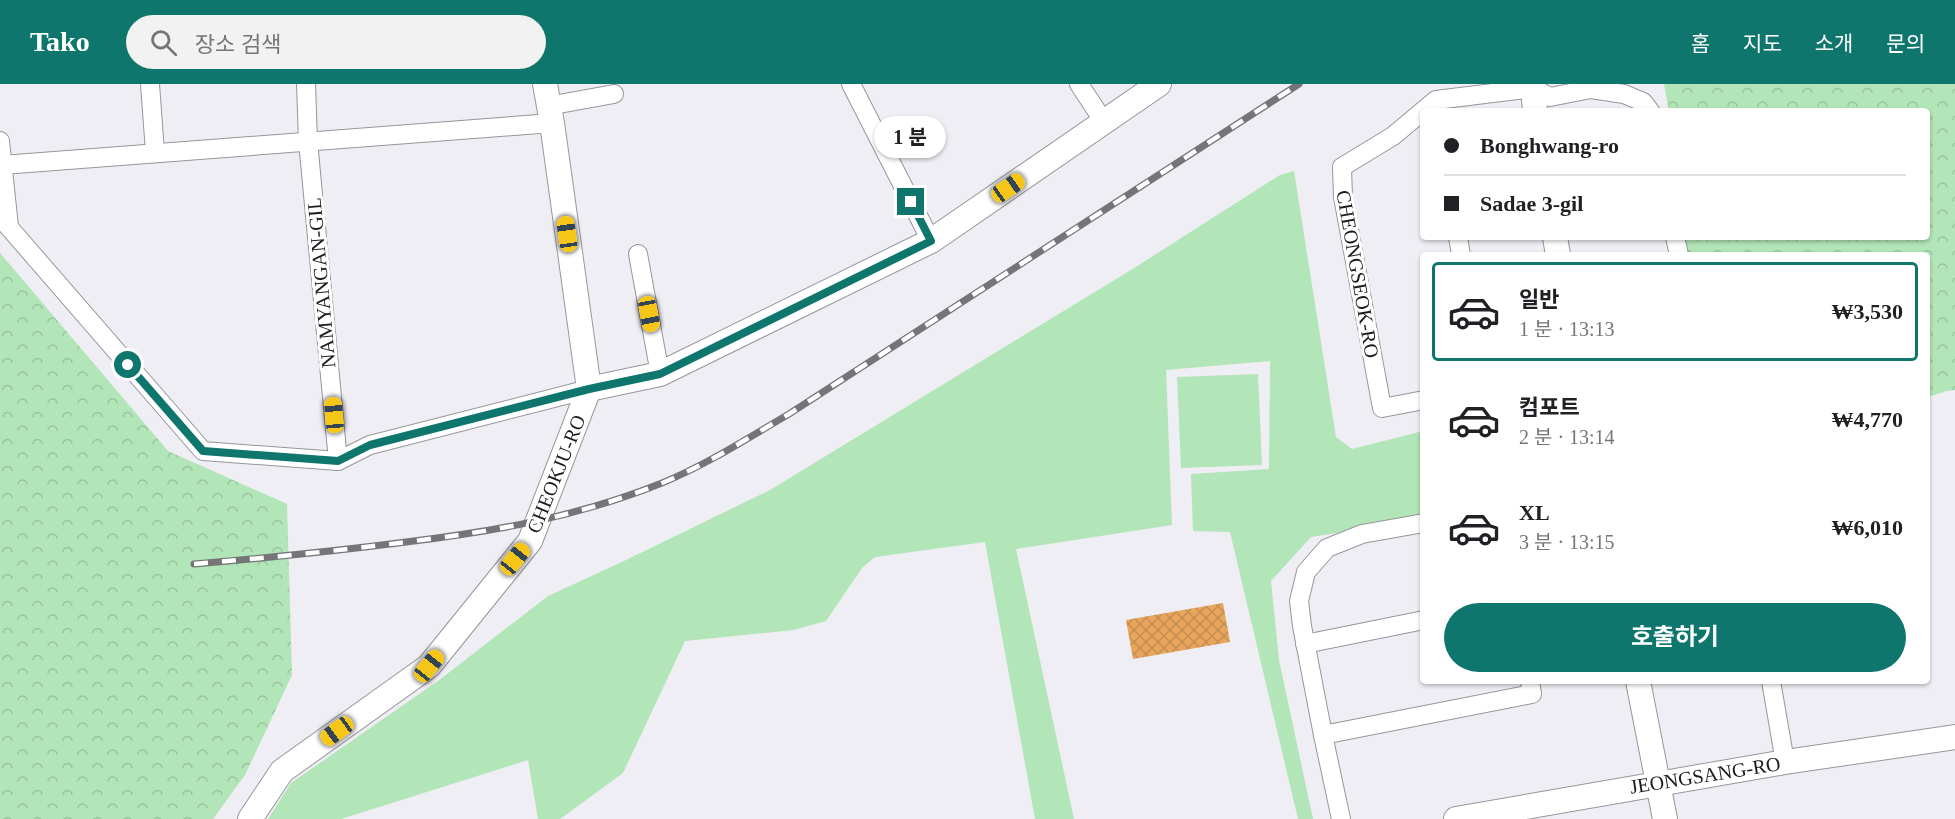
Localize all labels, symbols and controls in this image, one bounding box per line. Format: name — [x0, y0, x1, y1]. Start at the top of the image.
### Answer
search box — [126, 15, 546, 69]
text: Tako — [30, 26, 90, 57]
icon: search — [147, 26, 180, 59]
text: 장소 검색 — [195, 32, 281, 57]
text: 홈 — [1691, 32, 1710, 56]
text: 지도 — [1743, 32, 1782, 56]
text: 소개 — [1815, 32, 1853, 56]
text: 문의 — [1886, 32, 1925, 56]
callout: 1 분 — [875, 115, 947, 157]
text: 1 분 — [893, 126, 927, 148]
text: Bonghwang-ro — [1480, 133, 1619, 158]
car — [988, 170, 1028, 206]
route end — [897, 188, 924, 215]
street label: CHEONGSEOK-RO — [1332, 188, 1384, 360]
text: Sadae 3-gil — [1480, 191, 1583, 216]
street label: NAMYANGAN-GIL — [303, 197, 339, 369]
car — [556, 215, 578, 253]
icon: car — [1447, 285, 1501, 339]
text: 일반 — [1519, 287, 1559, 312]
car — [637, 295, 661, 333]
text: ₩3,530 — [1832, 299, 1903, 324]
text: 1 분 · 13:13 — [1519, 318, 1615, 340]
route start — [114, 351, 141, 378]
icon: car — [1447, 393, 1501, 447]
text: 컴포트 — [1519, 395, 1580, 420]
car — [323, 396, 345, 434]
text: ₩4,770 — [1832, 407, 1903, 432]
street label: CHEOKJU-RO — [522, 412, 590, 536]
text: 2 분 · 13:14 — [1519, 426, 1615, 448]
text: XL — [1519, 500, 1550, 525]
icon: car — [1447, 501, 1501, 555]
text: ₩6,010 — [1832, 515, 1903, 540]
text: 3 분 · 13:15 — [1519, 531, 1615, 553]
car — [497, 539, 533, 579]
button: 호출하기 — [1444, 603, 1906, 672]
car — [411, 646, 447, 686]
car — [317, 713, 357, 749]
street label: JEONGSANG-RO — [1628, 752, 1782, 798]

